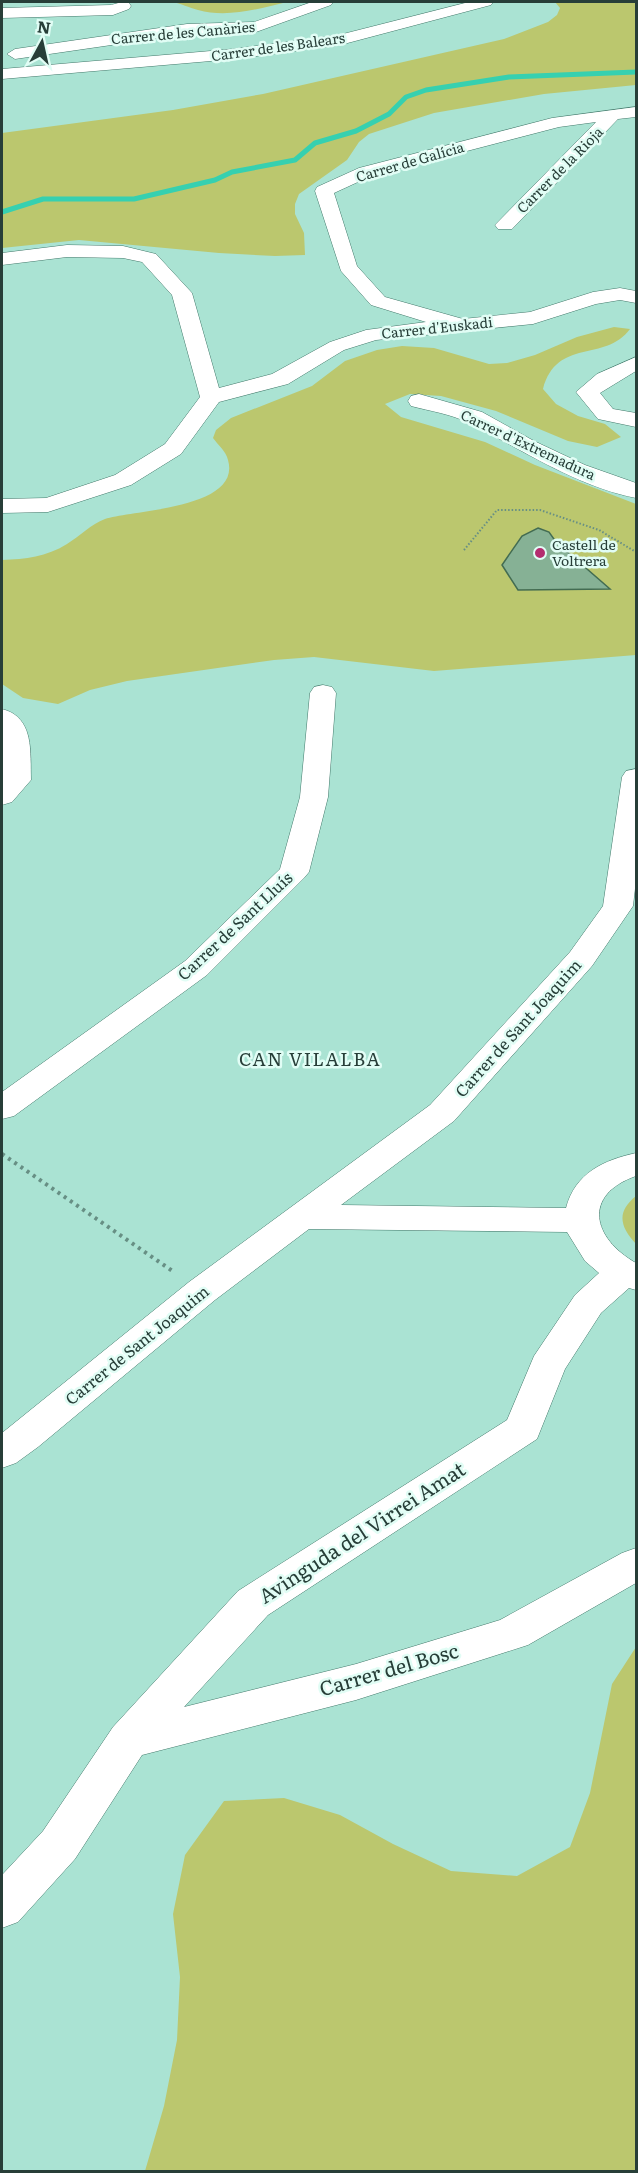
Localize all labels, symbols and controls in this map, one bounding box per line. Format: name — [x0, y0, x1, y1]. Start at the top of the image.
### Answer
north arrow — [12, 12, 72, 72]
text: N — [36, 13, 53, 39]
street label: Carrer de les Canàries — [110, 16, 256, 48]
street label: Carrer de les Balears — [210, 27, 346, 65]
street label: Carrer de la Rioja — [512, 121, 607, 217]
street label: Carrer de Galícia — [353, 136, 467, 186]
street label: Carrer d'Euskadi — [380, 311, 494, 343]
street label: Carrer d'Extremadura — [458, 404, 600, 484]
place label: Castell de Voltrera — [552, 534, 616, 570]
marker: Castell de Voltrera — [533, 546, 547, 560]
street label: Carrer de Sant Lluís — [171, 865, 297, 985]
street label: Carrer de Sant Joaquim — [449, 953, 586, 1102]
district label: CAN VILALBA — [239, 1045, 381, 1072]
street label: Carrer de Sant Joaquim — [59, 1278, 214, 1410]
street label: Avinguda del Virrei Amat — [252, 1453, 470, 1610]
street label: Carrer del Bosc — [315, 1634, 461, 1702]

